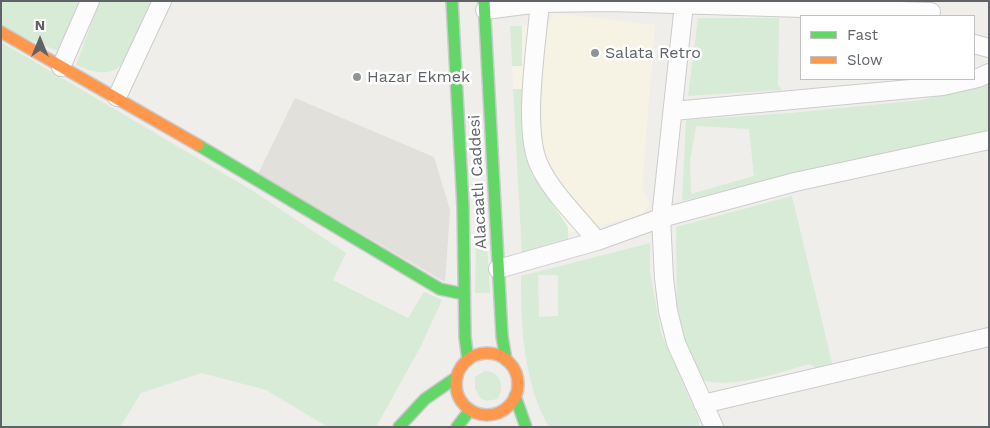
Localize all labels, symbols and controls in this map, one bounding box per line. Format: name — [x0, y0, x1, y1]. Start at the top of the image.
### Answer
north arrow — [15, 15, 65, 65]
legend — [800, 15, 975, 80]
text: N — [35, 17, 45, 33]
text: Fast — [847, 26, 878, 44]
place label: Salata Retro — [605, 43, 701, 63]
marker: Salata Retro — [589, 47, 601, 59]
text: Slow — [847, 51, 883, 69]
place label: Hazar Ekmek — [367, 67, 470, 87]
marker: Hazar Ekmek — [351, 71, 363, 83]
street label: Alacaatlı Caddesi — [465, 114, 491, 250]

